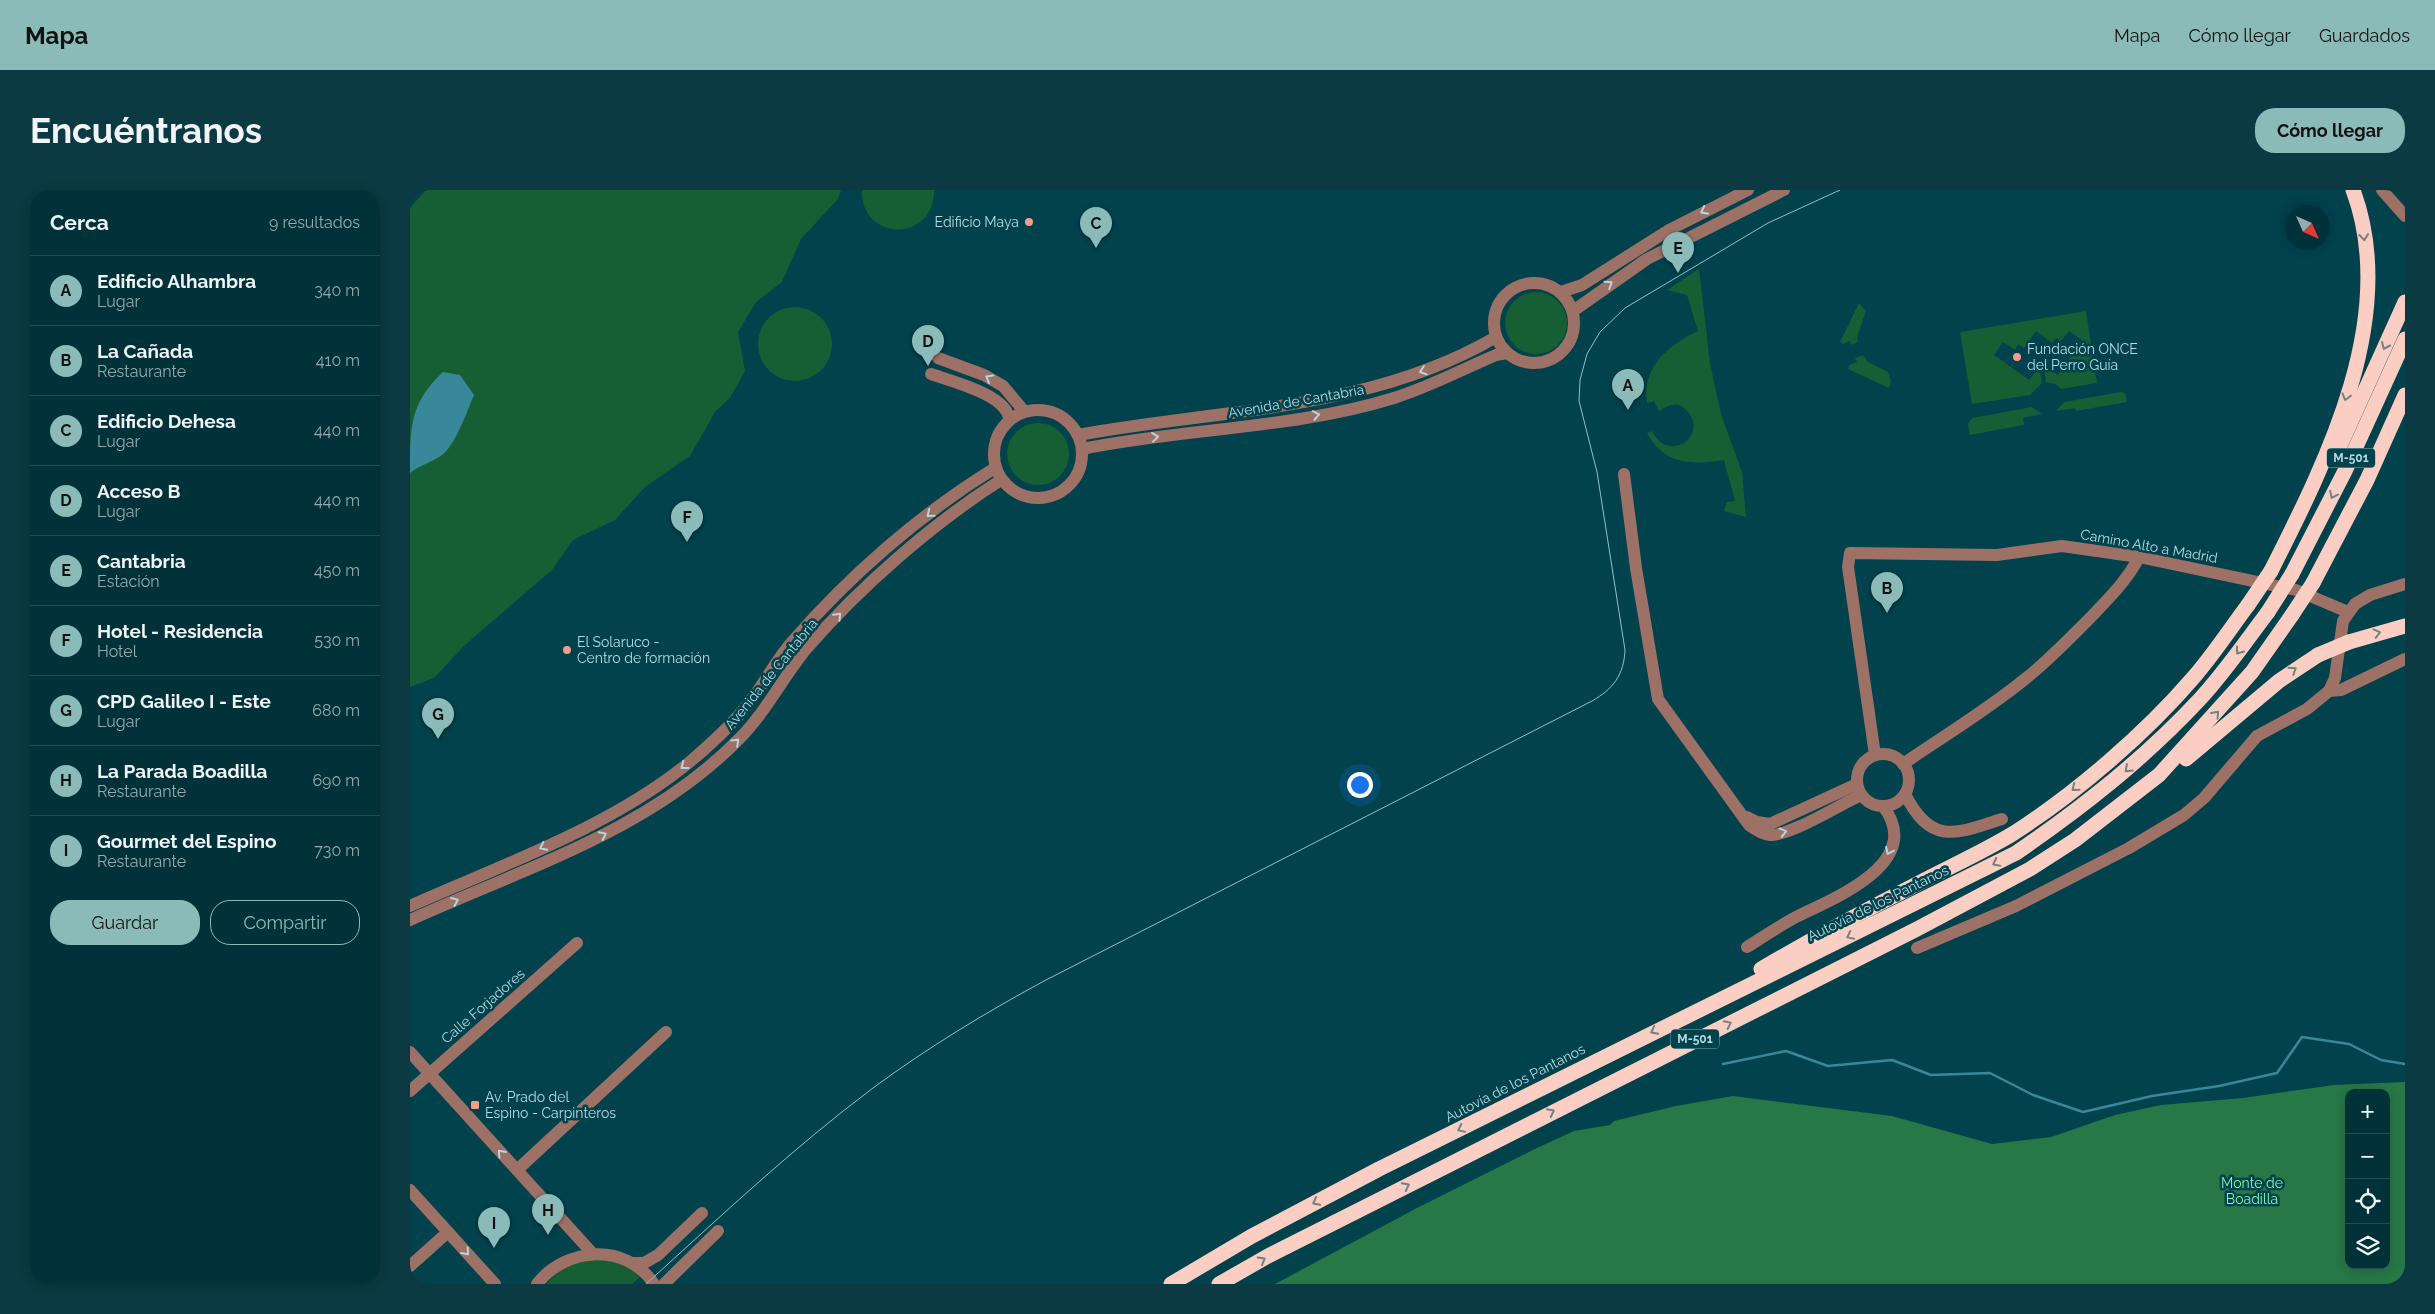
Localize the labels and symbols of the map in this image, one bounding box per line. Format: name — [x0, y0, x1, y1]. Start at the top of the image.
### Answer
one-way arrow — [1700, 205, 1709, 215]
north arrow — [2285, 205, 2330, 250]
pin: C — [1080, 207, 1112, 248]
place label: Edificio Maya — [935, 214, 1019, 230]
marker: Edificio Maya — [1023, 216, 1035, 228]
pin: E — [1662, 232, 1694, 273]
one-way arrow — [2358, 233, 2369, 241]
one-way arrow — [1604, 281, 1613, 290]
pin: D — [912, 325, 944, 366]
place label: Fundación ONCE del Perro Guía — [2027, 341, 2138, 373]
one-way arrow — [2381, 341, 2392, 350]
marker: Fundación ONCE del Perro Guía — [2011, 351, 2023, 363]
one-way arrow — [1419, 365, 1428, 375]
pin: A — [1612, 369, 1644, 410]
one-way arrow — [986, 374, 995, 384]
street label: Avenida de Cantabria — [1227, 381, 1365, 421]
one-way arrow — [2342, 393, 2352, 401]
one-way arrow — [1312, 411, 1320, 421]
one-way arrow — [1151, 432, 1159, 443]
road number: M-501 — [2327, 448, 2375, 468]
one-way arrow — [2329, 489, 2339, 498]
pin: F — [671, 501, 703, 542]
one-way arrow — [927, 508, 936, 517]
street label: Camino Alto a Madrid — [2079, 526, 2219, 566]
pin: B — [1871, 572, 1903, 613]
one-way arrow — [832, 613, 841, 622]
street label: Avenida de Cantabria — [721, 615, 821, 733]
one-way arrow — [2372, 628, 2380, 638]
place label: El Solaruco - Centro de formación — [577, 634, 710, 666]
marker: El Solaruco - Centro de formación — [561, 644, 573, 656]
one-way arrow — [2236, 645, 2245, 655]
one-way arrow — [2288, 667, 2297, 676]
pin: G — [422, 698, 454, 739]
one-way arrow — [2210, 710, 2219, 719]
one-way arrow — [730, 739, 739, 748]
one-way arrow — [680, 761, 689, 770]
one-way arrow — [2124, 763, 2133, 772]
your location — [1347, 772, 1373, 798]
one-way arrow — [2071, 782, 2080, 791]
one-way arrow — [1778, 827, 1787, 838]
one-way arrow — [598, 831, 607, 841]
one-way arrow — [539, 841, 548, 851]
one-way arrow — [1885, 846, 1895, 855]
one-way arrow — [1992, 857, 2001, 867]
street label: Autovía de los Pantanos — [1805, 862, 1951, 944]
one-way arrow — [450, 897, 459, 908]
one-way arrow — [1846, 929, 1855, 940]
street label: Calle Forjadores — [438, 965, 528, 1047]
one-way arrow — [1722, 1020, 1731, 1030]
one-way arrow — [1650, 1025, 1659, 1035]
road number: M-501 — [1671, 1030, 1719, 1049]
street label: Autovía de los Pantanos — [1442, 1041, 1588, 1125]
place label: Av. Prado del Espino - Carpinteros — [485, 1089, 616, 1121]
marker: Av. Prado del Espino - Carpinteros — [469, 1099, 481, 1111]
one-way arrow — [1546, 1108, 1555, 1118]
one-way arrow — [1458, 1122, 1467, 1132]
one-way arrow — [498, 1149, 507, 1158]
park label: Monte de Boadilla — [2221, 1175, 2283, 1207]
one-way arrow — [1401, 1182, 1410, 1192]
pin: H — [532, 1194, 564, 1235]
one-way arrow — [1313, 1196, 1322, 1206]
pin: I — [478, 1207, 510, 1248]
one-way arrow — [460, 1246, 469, 1255]
one-way arrow — [1256, 1256, 1265, 1266]

